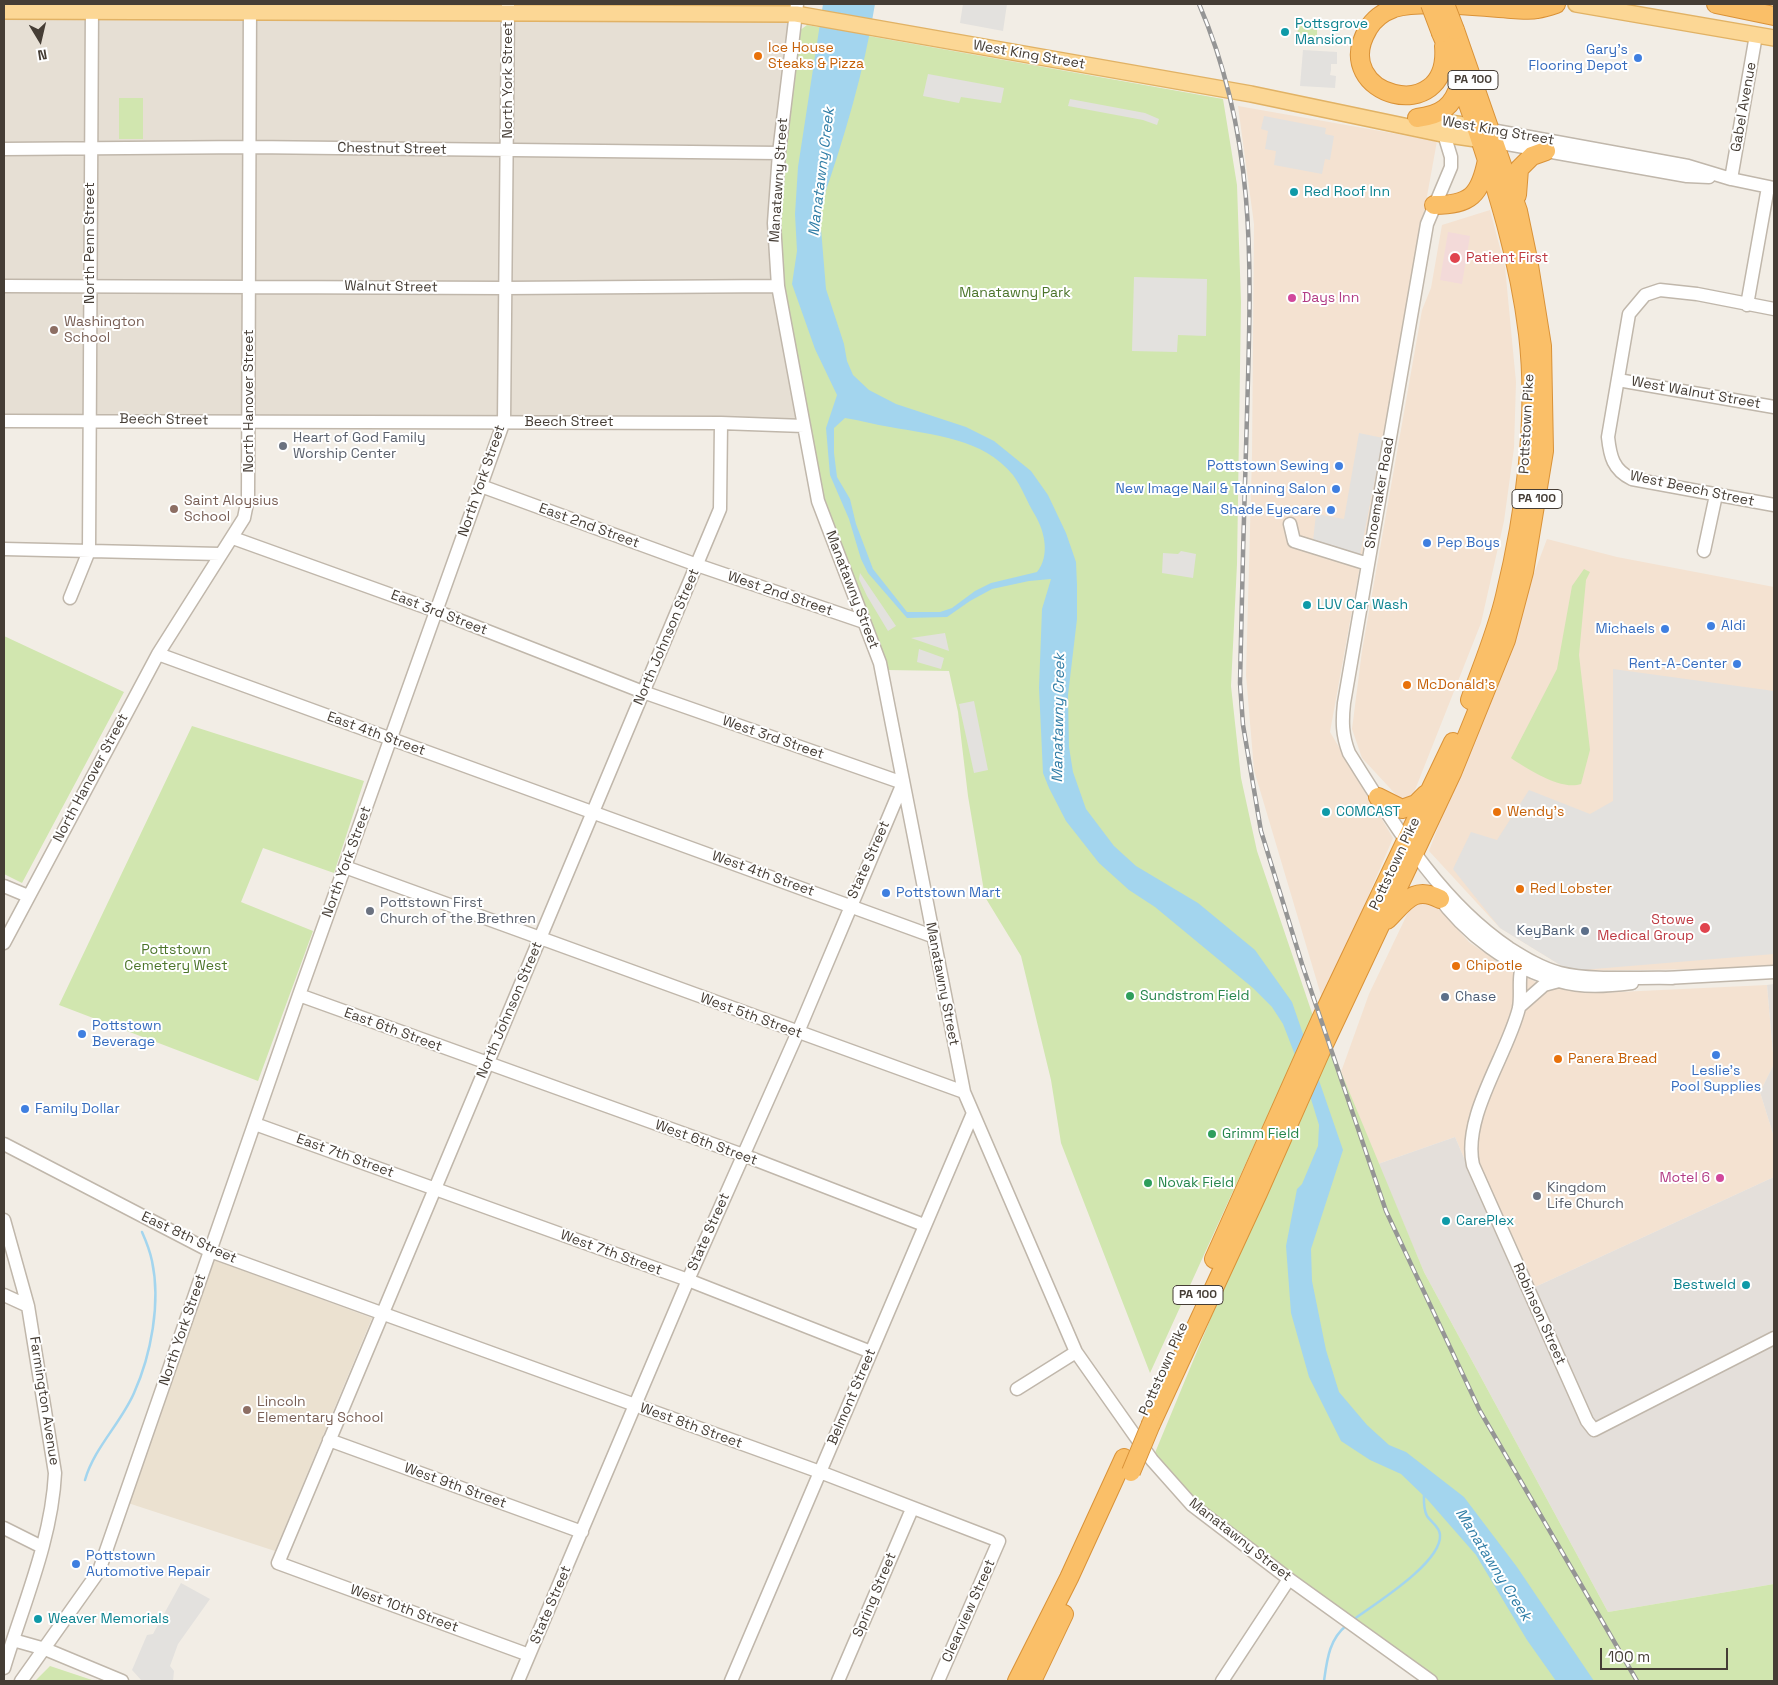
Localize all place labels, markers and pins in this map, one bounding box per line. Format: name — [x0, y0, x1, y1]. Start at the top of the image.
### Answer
place label: Pottsgrove Mansion — [1295, 16, 1368, 48]
marker: Pottsgrove Mansion — [1279, 26, 1291, 38]
place label: Ice House Steaks & Pizza — [768, 40, 864, 72]
place label: Gary's Flooring Depot — [1528, 42, 1628, 74]
marker: Ice House Steaks & Pizza — [752, 50, 764, 62]
marker: Gary's Flooring Depot — [1632, 52, 1644, 64]
place label: Red Roof Inn — [1304, 184, 1390, 200]
marker: Red Roof Inn — [1288, 186, 1300, 198]
place label: Patient First — [1466, 250, 1548, 266]
marker: Patient First — [1448, 251, 1462, 265]
place label: Days Inn — [1302, 290, 1359, 306]
marker: Days Inn — [1286, 292, 1298, 304]
place label: Washington School — [64, 314, 144, 347]
marker: Washington School — [48, 324, 60, 336]
place label: Heart of God Family Worship Center — [293, 430, 425, 462]
marker: Heart of God Family Worship Center — [277, 440, 289, 452]
place label: Pottstown Sewing — [1207, 458, 1329, 474]
marker: Pottstown Sewing — [1333, 460, 1345, 472]
place label: New Image Nail & Tanning Salon — [1116, 481, 1326, 497]
marker: New Image Nail & Tanning Salon — [1330, 483, 1342, 495]
place label: Saint Aloysius School — [184, 493, 279, 526]
place label: Shade Eyecare — [1221, 502, 1321, 518]
marker: Saint Aloysius School — [168, 503, 180, 515]
marker: Shade Eyecare — [1325, 504, 1337, 516]
place label: Pep Boys — [1437, 535, 1500, 551]
marker: Pep Boys — [1421, 537, 1433, 549]
place label: LUV Car Wash — [1317, 597, 1408, 613]
marker: LUV Car Wash — [1301, 599, 1313, 611]
place label: Aldi — [1721, 618, 1746, 634]
marker: Aldi — [1705, 620, 1717, 632]
place label: Michaels — [1596, 621, 1655, 637]
marker: Michaels — [1659, 623, 1671, 635]
place label: Rent-A-Center — [1629, 656, 1727, 672]
marker: Rent-A-Center — [1731, 658, 1743, 670]
place label: McDonald's — [1417, 677, 1495, 693]
marker: McDonald's — [1401, 679, 1413, 691]
place label: COMCAST — [1336, 804, 1401, 820]
place label: Wendy's — [1507, 804, 1564, 820]
marker: COMCAST — [1320, 806, 1332, 818]
marker: Wendy's — [1491, 806, 1503, 818]
place label: Red Lobster — [1530, 881, 1612, 897]
marker: Red Lobster — [1514, 883, 1526, 895]
place label: Pottstown Mart — [896, 885, 1001, 901]
marker: Pottstown Mart — [880, 887, 892, 899]
place label: Pottstown First Church of the Brethren — [380, 895, 536, 928]
marker: Pottstown First Church of the Brethren — [364, 905, 376, 917]
place label: Stowe Medical Group — [1597, 912, 1694, 944]
marker: Stowe Medical Group — [1698, 921, 1712, 935]
place label: KeyBank — [1516, 923, 1575, 939]
marker: KeyBank — [1579, 925, 1591, 937]
place label: Chipotle — [1466, 958, 1523, 974]
marker: Chipotle — [1450, 960, 1462, 972]
place label: Sundstrom Field — [1140, 988, 1249, 1004]
place label: Chase — [1455, 989, 1496, 1005]
marker: Sundstrom Field — [1124, 990, 1136, 1002]
marker: Chase — [1439, 991, 1451, 1003]
place label: Pottstown Beverage — [92, 1018, 162, 1050]
marker: Pottstown Beverage — [76, 1028, 88, 1040]
marker: Leslie's Pool Supplies — [1710, 1049, 1722, 1061]
place label: Panera Bread — [1568, 1051, 1657, 1067]
marker: Panera Bread — [1552, 1053, 1564, 1065]
place label: Leslie's Pool Supplies — [1671, 1063, 1761, 1096]
place label: Family Dollar — [35, 1101, 120, 1117]
marker: Family Dollar — [19, 1103, 31, 1115]
place label: Grimm Field — [1222, 1126, 1299, 1142]
marker: Grimm Field — [1206, 1128, 1218, 1140]
place label: Motel 6 — [1659, 1170, 1710, 1186]
marker: Motel 6 — [1714, 1172, 1726, 1184]
place label: Novak Field — [1158, 1175, 1234, 1191]
marker: Novak Field — [1142, 1177, 1154, 1189]
place label: Kingdom Life Church — [1547, 1180, 1624, 1212]
marker: Kingdom Life Church — [1531, 1190, 1543, 1202]
place label: CarePlex — [1456, 1213, 1514, 1229]
marker: CarePlex — [1440, 1215, 1452, 1227]
place label: Bestweld — [1673, 1277, 1736, 1293]
marker: Bestweld — [1740, 1279, 1752, 1291]
place label: Lincoln Elementary School — [257, 1394, 383, 1426]
marker: Lincoln Elementary School — [241, 1404, 253, 1416]
place label: Pottstown Automotive Repair — [86, 1548, 211, 1580]
marker: Pottstown Automotive Repair — [70, 1558, 82, 1570]
place label: Weaver Memorials — [48, 1611, 169, 1627]
marker: Weaver Memorials — [32, 1613, 44, 1625]

